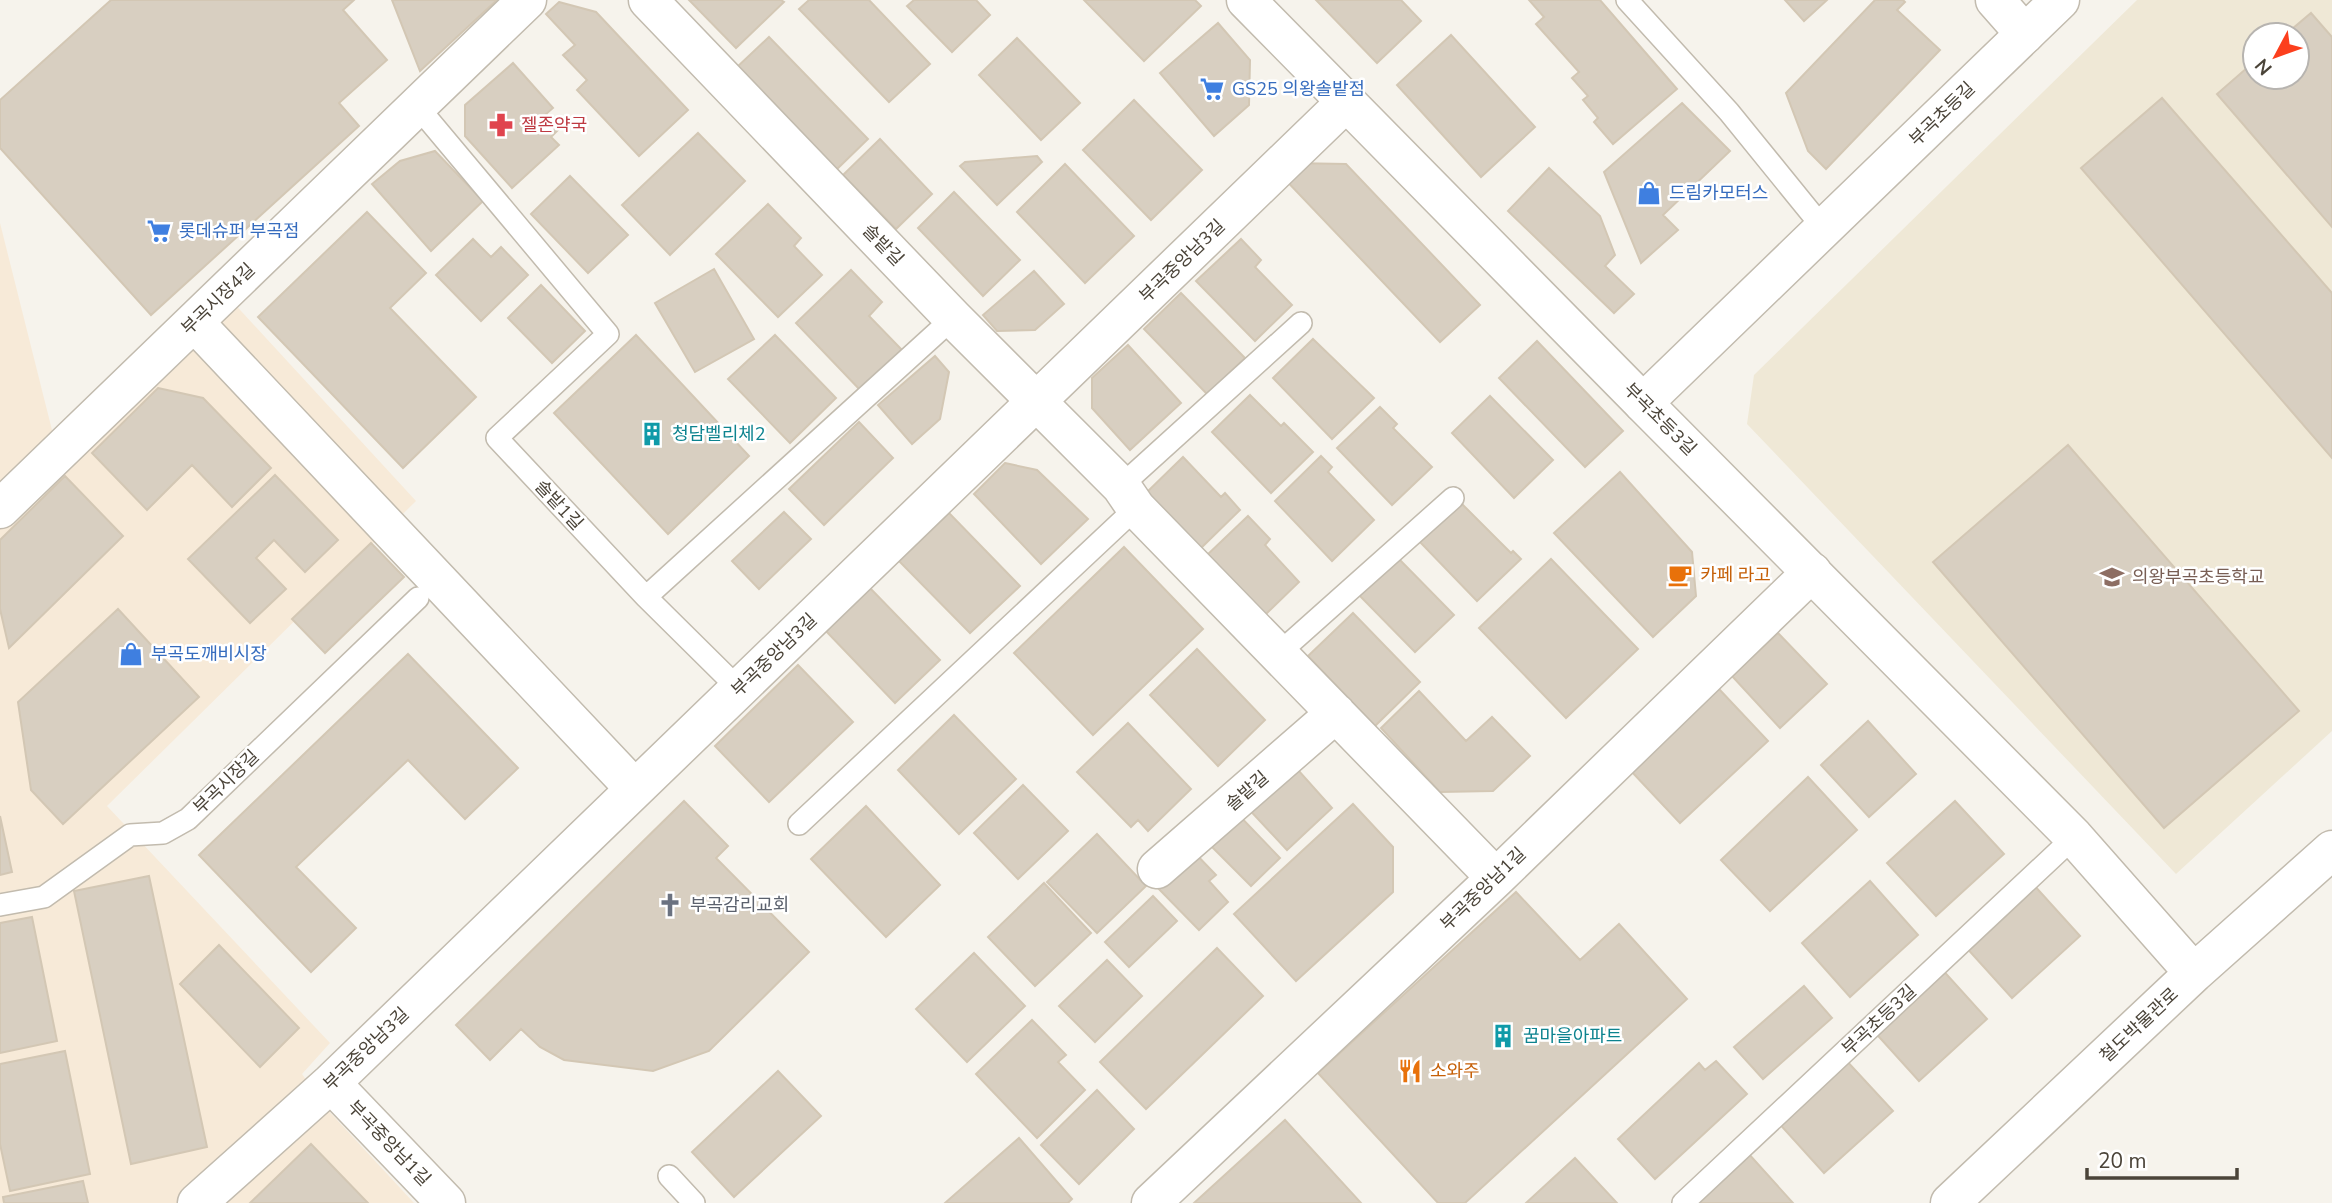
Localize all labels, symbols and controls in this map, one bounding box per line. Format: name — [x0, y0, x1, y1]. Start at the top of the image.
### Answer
north arrow — [2241, 21, 2311, 91]
text: N — [2249, 53, 2278, 80]
supermarket icon: GS25 의왕솔밭점 — [1198, 75, 1226, 103]
place label: GS25 의왕솔밭점 — [1232, 77, 1365, 101]
street label: 부곡초등길 — [1904, 77, 1980, 151]
pharmacy icon: 젤존약국 — [487, 111, 515, 139]
place label: 젤존약국 — [521, 113, 587, 137]
shop icon: 드림카모터스 — [1635, 179, 1663, 207]
place label: 드림카모터스 — [1669, 181, 1768, 205]
street label: 부곡중앙남3길 — [1134, 214, 1230, 308]
supermarket icon: 롯데슈퍼 부곡점 — [145, 217, 173, 245]
place label: 롯데슈퍼 부곡점 — [179, 219, 300, 243]
street label: 솔밭길 — [857, 219, 909, 271]
street label: 부곡시장4길 — [176, 258, 260, 340]
street label: 부곡초등3길 — [1618, 377, 1702, 461]
building icon: 청담벨리체2 — [638, 420, 666, 448]
place label: 청담벨리체2 — [672, 422, 766, 446]
street label: 솔밭1길 — [530, 475, 588, 535]
cafe icon: 카페 라고 — [1666, 561, 1694, 589]
place label: 카페 라고 — [1700, 563, 1771, 587]
school or university icon: 의왕부곡초등학교 — [2098, 563, 2126, 591]
place label: 의왕부곡초등학교 — [2132, 565, 2264, 589]
street label: 부곡중앙남3길 — [726, 608, 822, 702]
shop icon: 부곡도깨비시장 — [117, 640, 145, 668]
place label: 부곡도깨비시장 — [151, 642, 267, 666]
street label: 부곡시장길 — [188, 745, 264, 819]
street label: 솔밭길 — [1220, 766, 1274, 816]
street label: 부곡중앙남1길 — [1435, 842, 1531, 936]
church icon: 부곡감리교회 — [656, 891, 684, 919]
place label: 부곡감리교회 — [690, 893, 789, 917]
street label: 부곡초등3길 — [1837, 979, 1921, 1061]
street label: 철도박물관로 — [2094, 982, 2184, 1068]
street label: 부곡중앙남3길 — [318, 1002, 414, 1096]
building icon: 꿈마을아파트 — [1489, 1022, 1517, 1050]
place label: 꿈마을아파트 — [1523, 1024, 1622, 1048]
restaurant icon: 소와주 — [1396, 1057, 1424, 1085]
place label: 소와주 — [1430, 1059, 1480, 1083]
street label: 부곡중앙남1길 — [342, 1095, 436, 1191]
scale bar — [2087, 1136, 2238, 1180]
text: 20 m — [2098, 1147, 2147, 1175]

